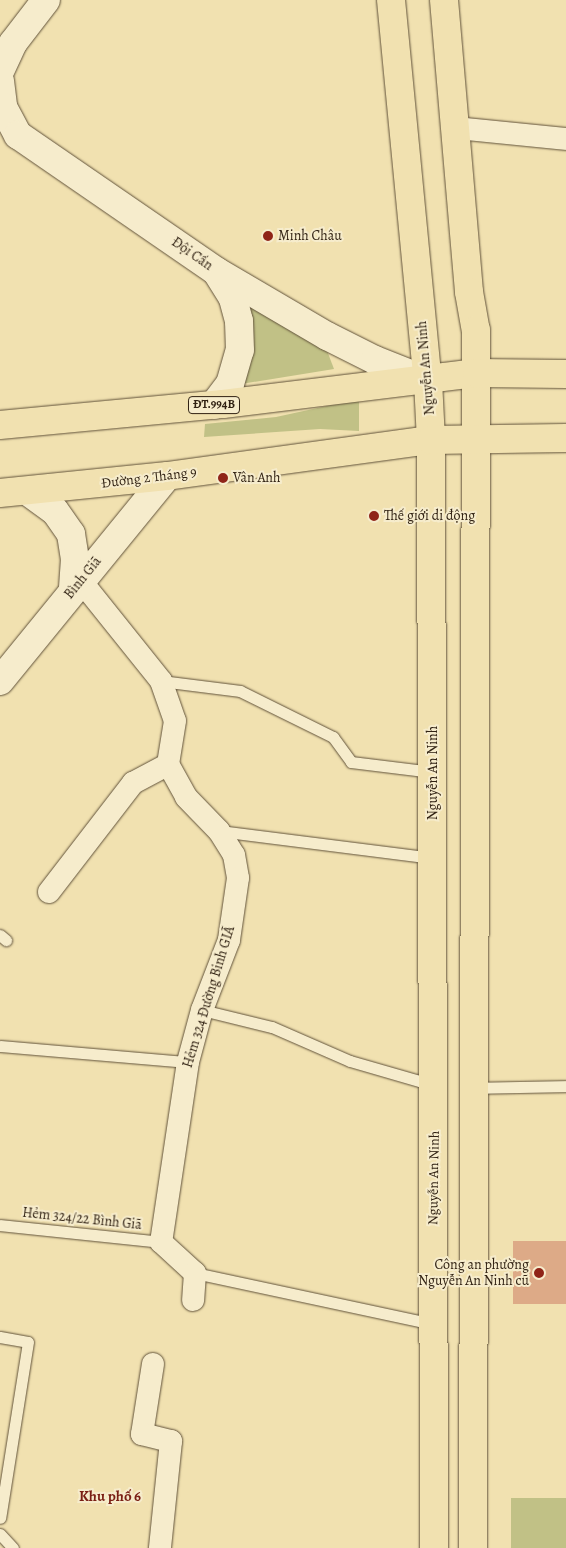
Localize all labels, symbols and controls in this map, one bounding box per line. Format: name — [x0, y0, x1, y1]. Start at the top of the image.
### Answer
place label: Minh Châu — [278, 228, 342, 244]
marker: Minh Châu — [262, 230, 274, 242]
street label: Đội Cấn — [168, 234, 216, 274]
street label: Nguyễn An Ninh — [414, 320, 438, 416]
road number: ĐT.994B — [188, 396, 240, 414]
street label: Đường 2 Tháng 9 — [100, 464, 198, 492]
place label: Vân Anh — [233, 470, 280, 486]
marker: Vân Anh — [217, 472, 229, 484]
place label: Thế giới di động — [384, 508, 475, 524]
marker: Thế giới di động — [368, 510, 380, 522]
street label: Bình Giã — [61, 553, 105, 603]
street label: Nguyễn An Ninh — [425, 726, 441, 820]
street label: Hẻm 324 Đường Binh GIÃ — [179, 924, 239, 1070]
street label: Nguyễn An Ninh — [425, 1131, 443, 1225]
street label: Hẻm 324/22 Bình Giã — [21, 1204, 143, 1234]
place label: Công an phường Nguyễn An Ninh cũ — [418, 1257, 529, 1290]
marker: Công an phường Nguyễn An Ninh cũ — [533, 1267, 545, 1279]
district label: Khu phố 6 — [79, 1488, 141, 1506]

